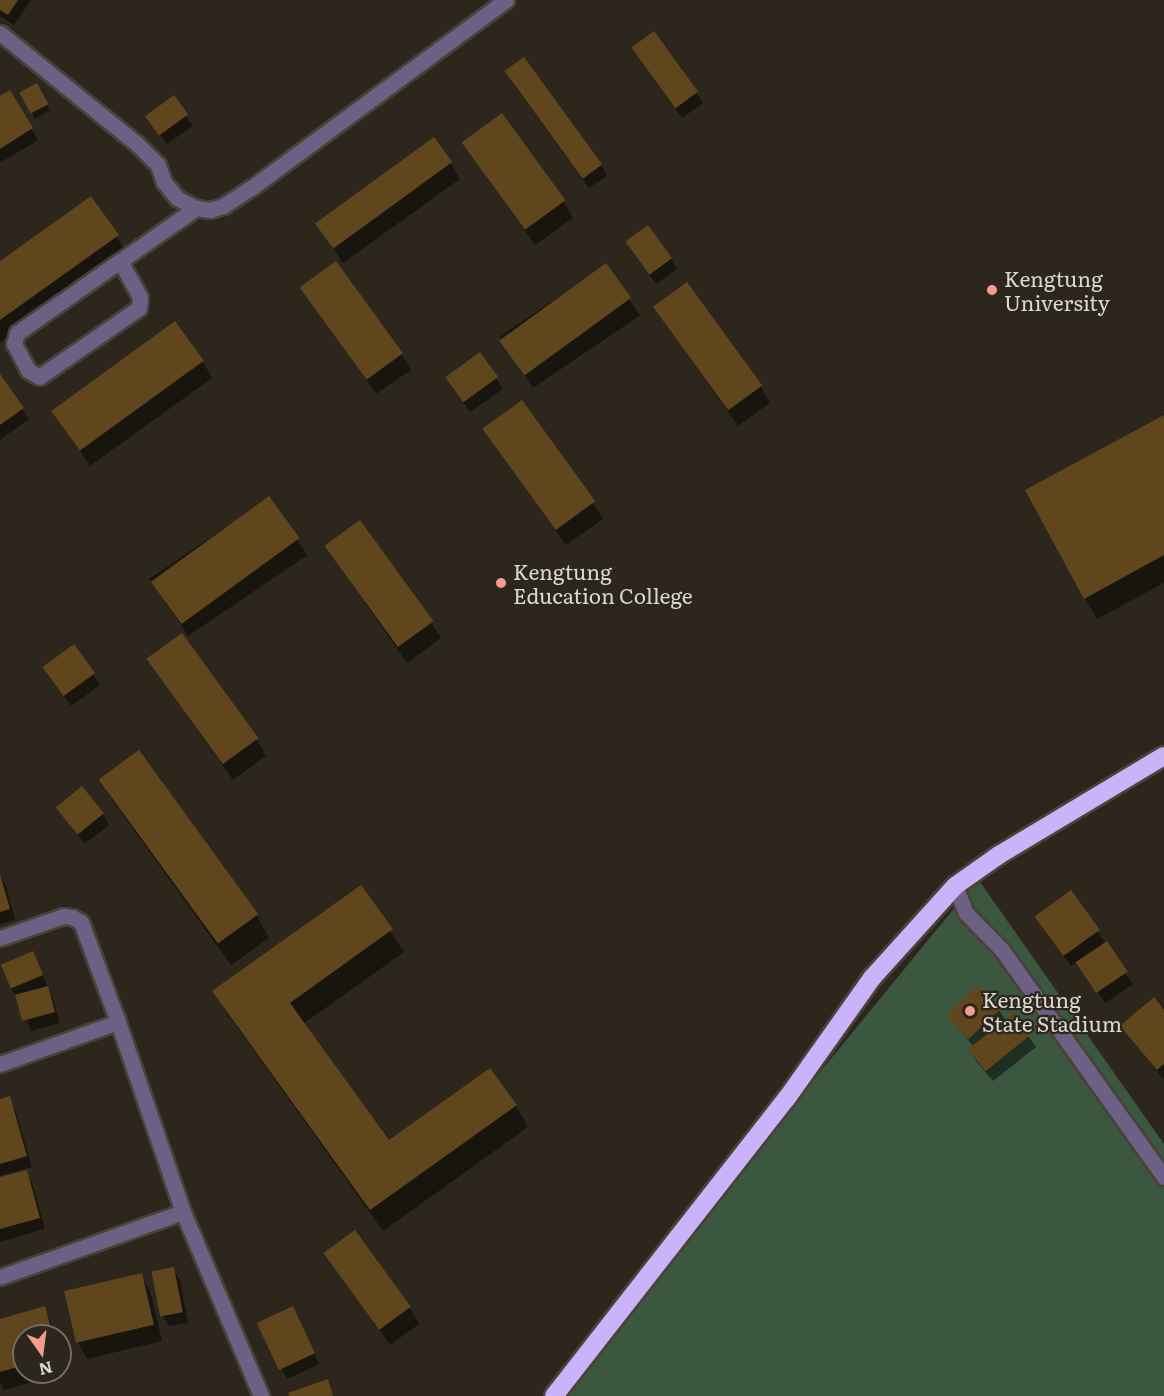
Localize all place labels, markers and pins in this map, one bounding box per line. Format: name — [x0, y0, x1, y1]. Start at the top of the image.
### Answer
place label: Kengtung University — [1004, 265, 1110, 315]
marker: Kengtung University — [985, 283, 999, 297]
place label: Kengtung Education College — [513, 558, 693, 608]
marker: Kengtung Education College — [494, 576, 508, 590]
place label: Kengtung State Stadium — [982, 986, 1122, 1036]
marker: Kengtung State Stadium — [963, 1004, 977, 1018]

